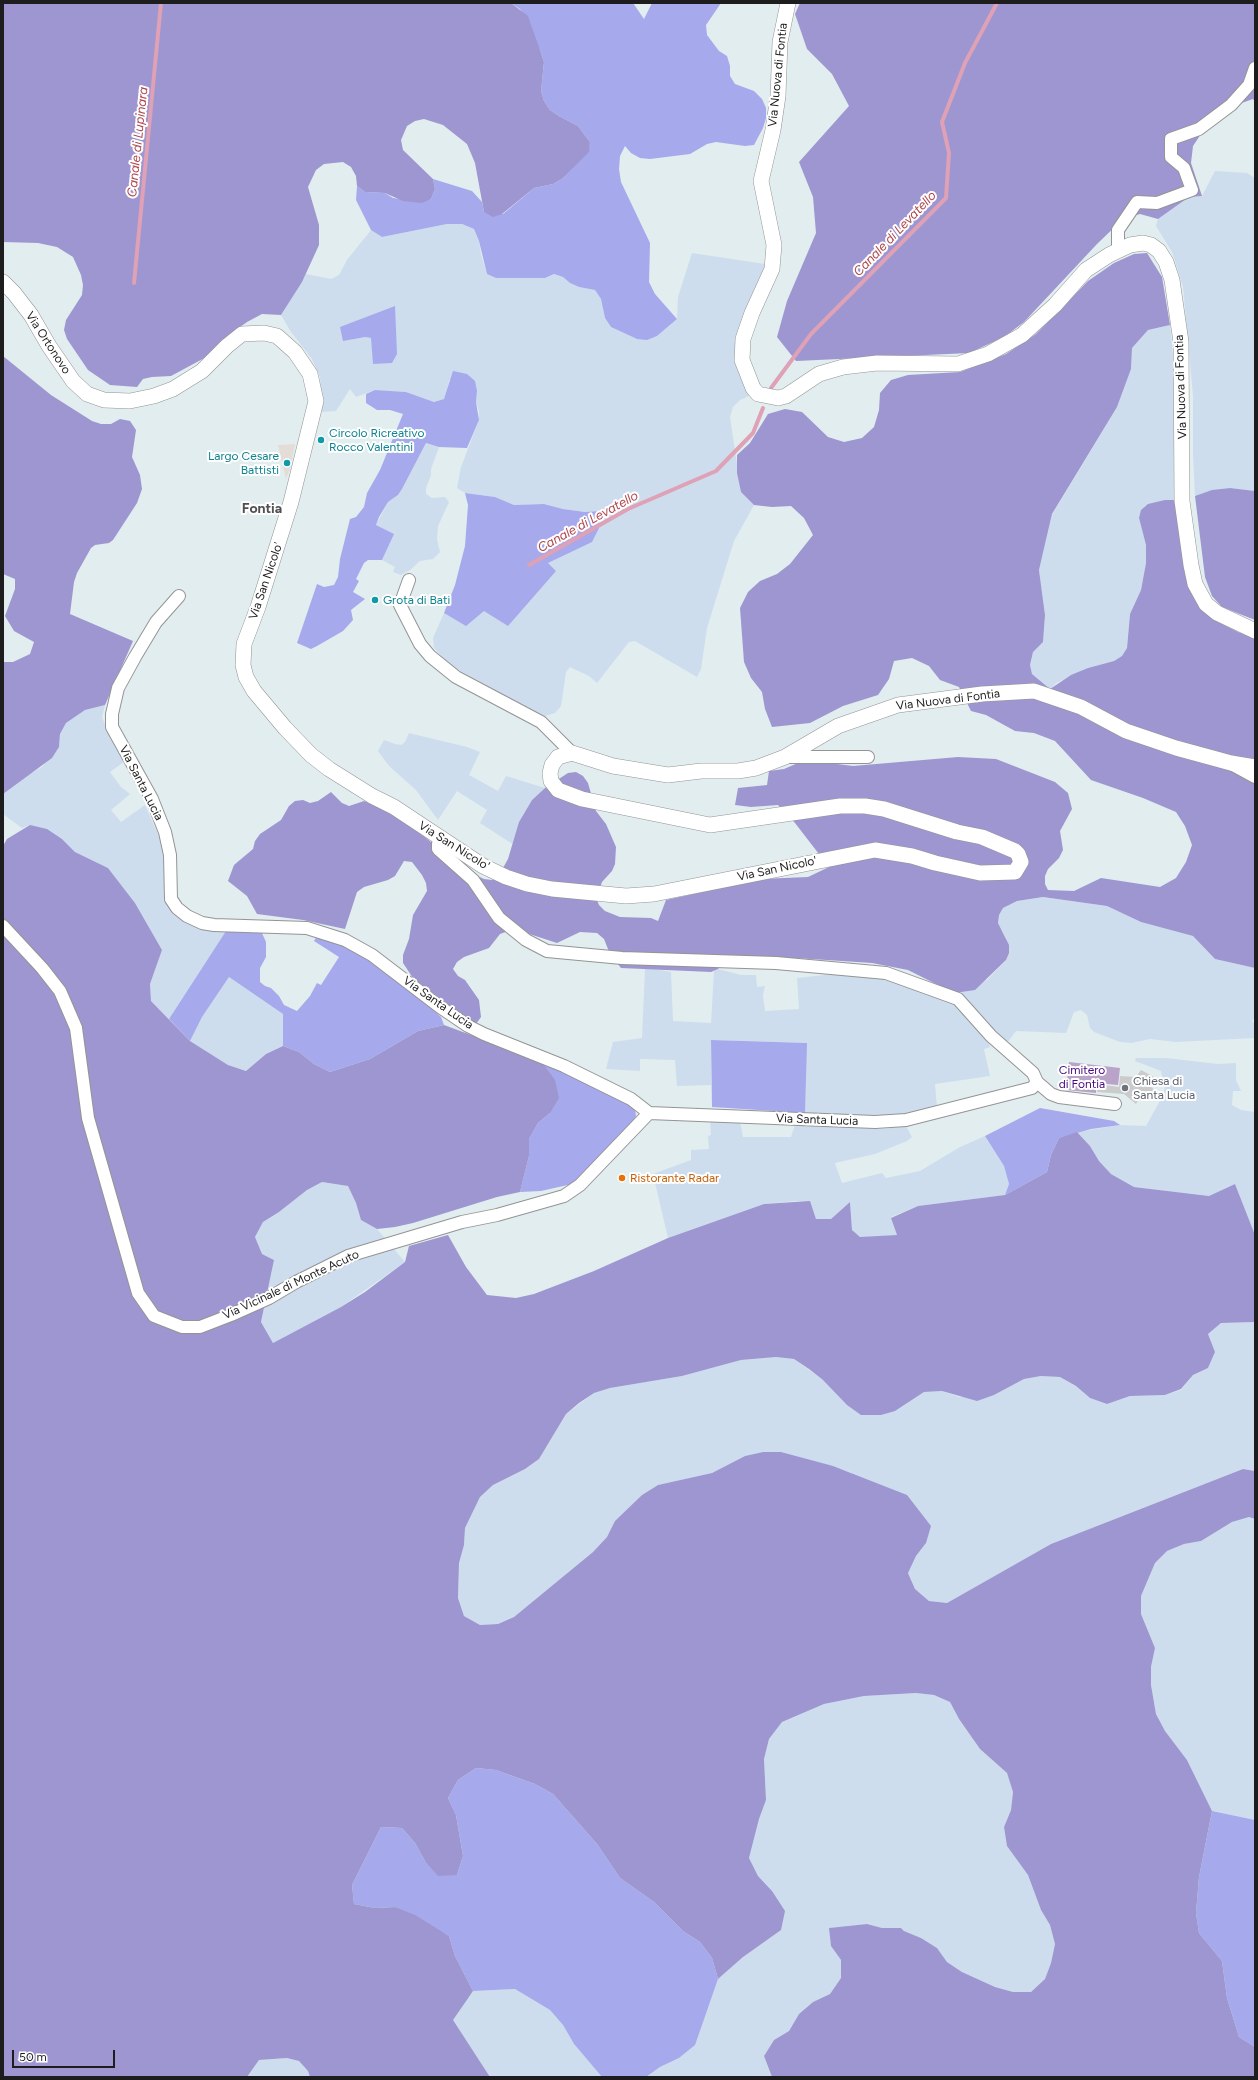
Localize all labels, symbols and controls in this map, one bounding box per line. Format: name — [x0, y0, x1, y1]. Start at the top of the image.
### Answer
street label: Via Nuova di Fontia — [765, 22, 791, 128]
water label: Canale di Lupinara — [124, 86, 152, 198]
water label: Canale di Levatello — [850, 188, 940, 280]
street label: Via Ortonovo — [22, 309, 74, 377]
street label: Via Nuova di Fontia — [1172, 335, 1190, 439]
place label: Circolo Ricreativo Rocco Valentini — [329, 426, 424, 454]
marker: Circolo Ricreativo Rocco Valentini — [316, 435, 326, 445]
place label: Largo Cesare Battisti — [208, 449, 279, 477]
marker: Largo Cesare Battisti — [282, 458, 292, 468]
water label: Canale di Levatello — [535, 488, 641, 556]
district label: Fontia — [242, 501, 282, 517]
street label: Via San Nicolo' — [246, 540, 286, 622]
place label: Grota di Bati — [383, 593, 450, 607]
marker: Grota di Bati — [370, 595, 380, 605]
street label: Via Nuova di Fontia — [895, 686, 1001, 714]
street label: Via Santa Lucia — [116, 743, 166, 823]
street label: Via San Nicolo' — [416, 818, 492, 874]
street label: Via San Nicolo' — [736, 854, 818, 884]
street label: Via Santa Lucia — [400, 974, 476, 1032]
park label: Cimitero di Fontia — [1059, 1063, 1105, 1091]
place label: Chiesa di Santa Lucia — [1133, 1074, 1195, 1102]
marker: Chiesa di Santa Lucia — [1120, 1083, 1130, 1093]
street label: Via Santa Lucia — [776, 1111, 858, 1129]
place label: Ristorante Radar — [630, 1171, 719, 1185]
marker: Ristorante Radar — [617, 1173, 627, 1183]
street label: Via Vicinale di Monte Acuto — [221, 1247, 361, 1323]
scale bar — [14, 2042, 117, 2068]
text: 50 m — [19, 2050, 47, 2064]

